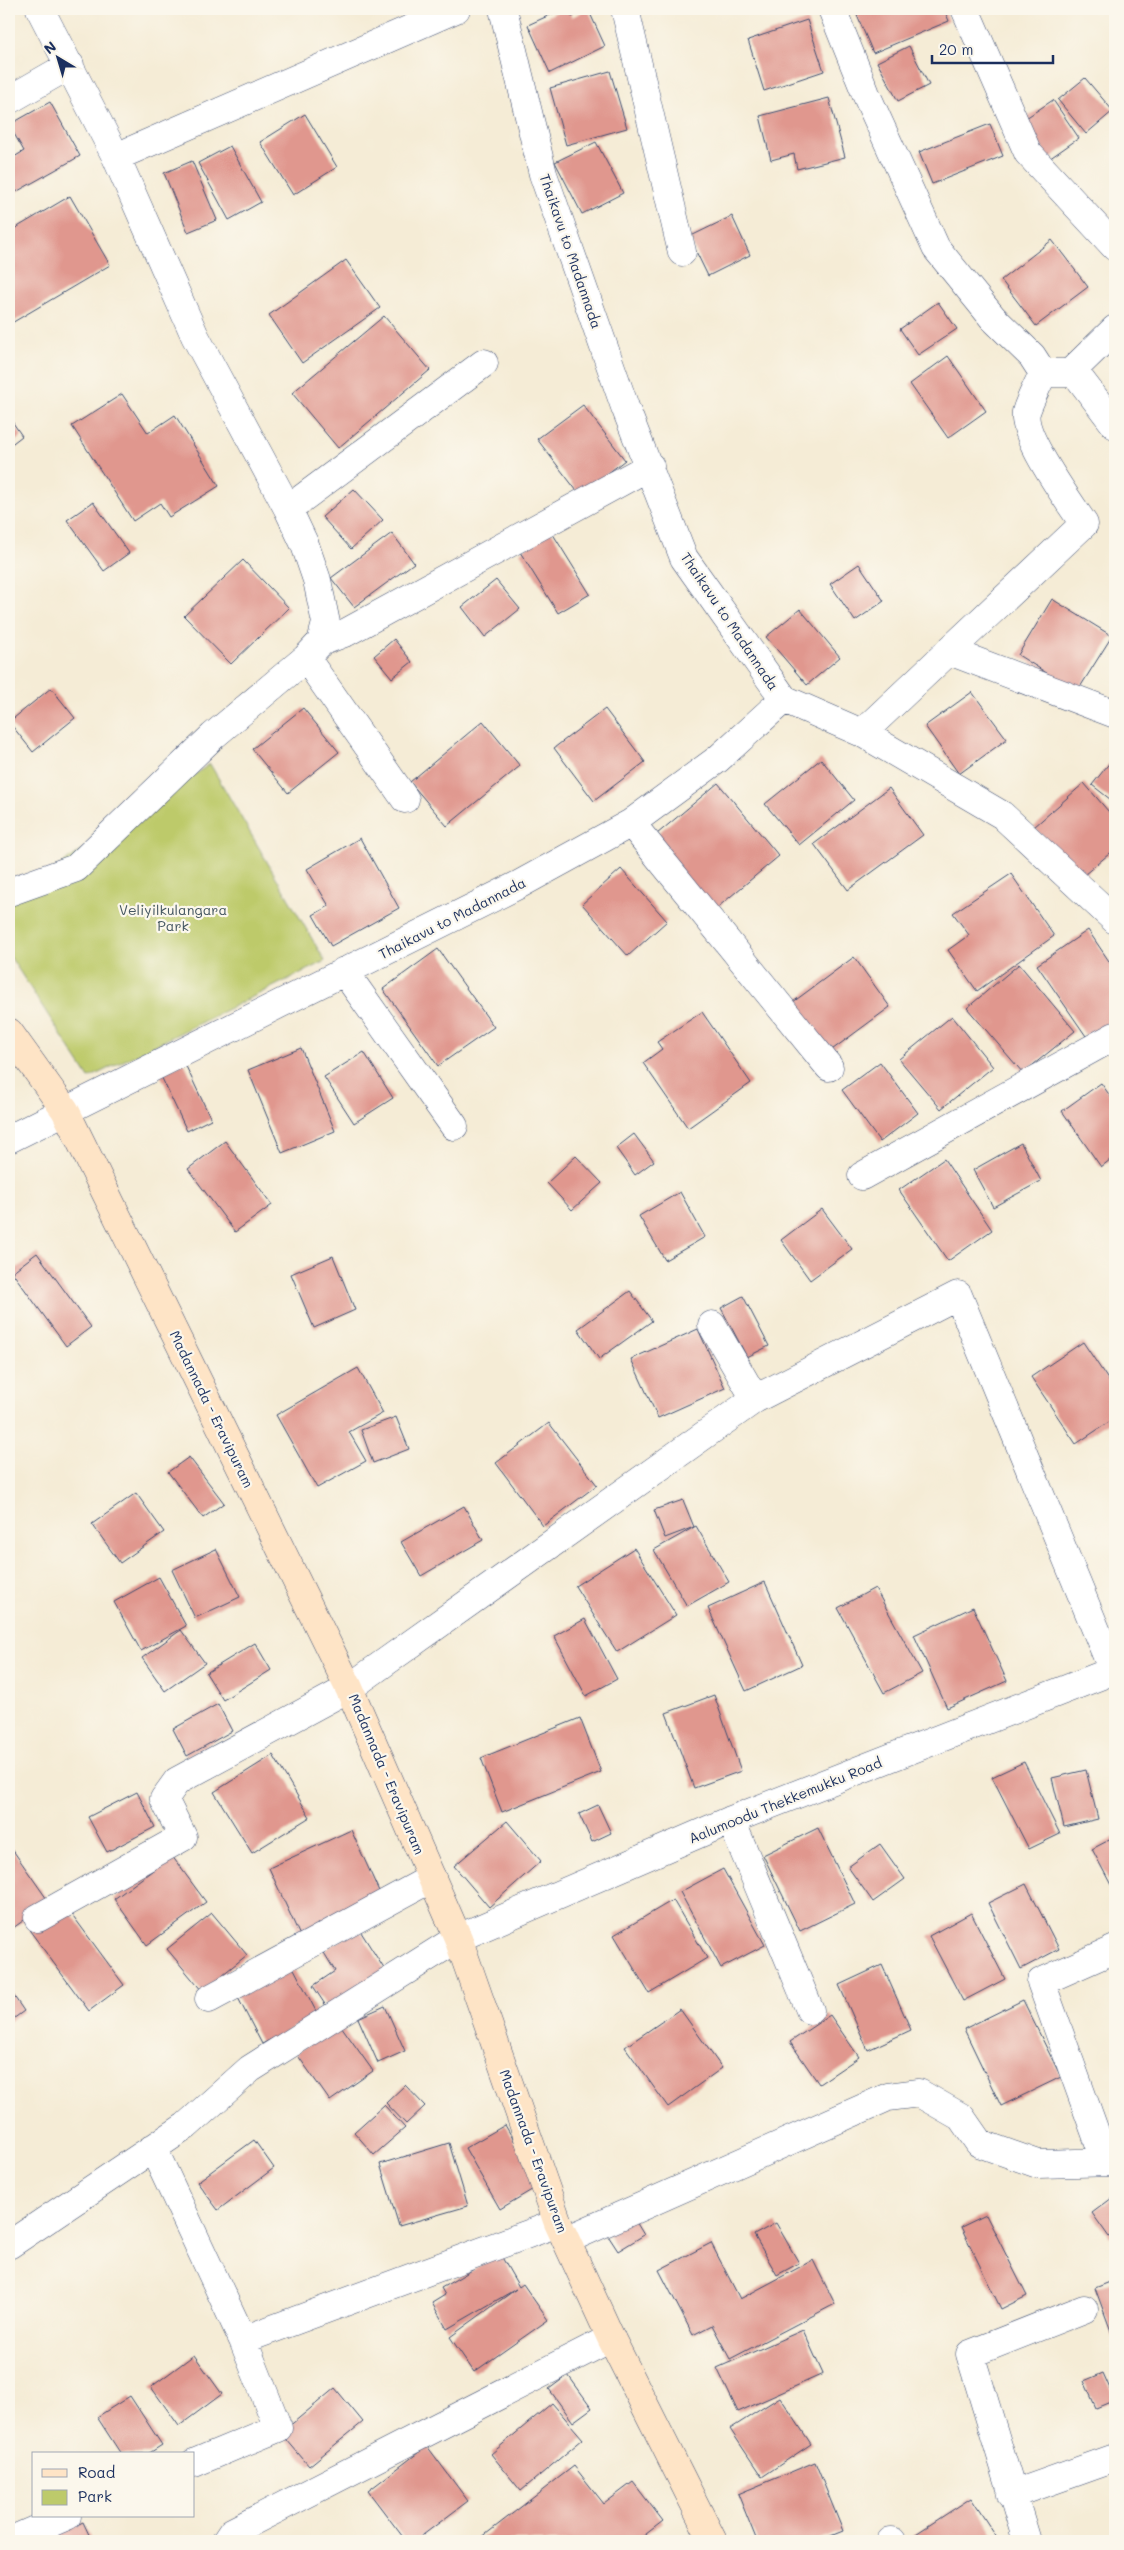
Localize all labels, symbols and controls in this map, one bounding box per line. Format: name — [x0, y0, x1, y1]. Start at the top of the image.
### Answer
north arrow — [32, 32, 82, 82]
scale bar — [932, 32, 1053, 64]
text: N — [40, 37, 60, 58]
text: 20 m — [939, 39, 973, 59]
street label: Thaikavu to Madannada — [536, 171, 606, 331]
street label: Thaikavu to Madannada — [677, 548, 783, 694]
street label: Thaikavu to Madannada — [375, 873, 529, 963]
park label: Veliyilkulangara Park — [119, 900, 227, 935]
street label: Madannada - Eravipuram — [166, 1327, 258, 1491]
street label: Madannada - Eravipuram — [344, 1691, 430, 1857]
street label: Aalumoodu Thekkemukku Road — [685, 1752, 885, 1848]
street label: Madannada - Eravipuram — [496, 2067, 572, 2235]
legend — [32, 2452, 195, 2518]
text: Road — [78, 2462, 115, 2482]
text: Park — [78, 2486, 112, 2506]

